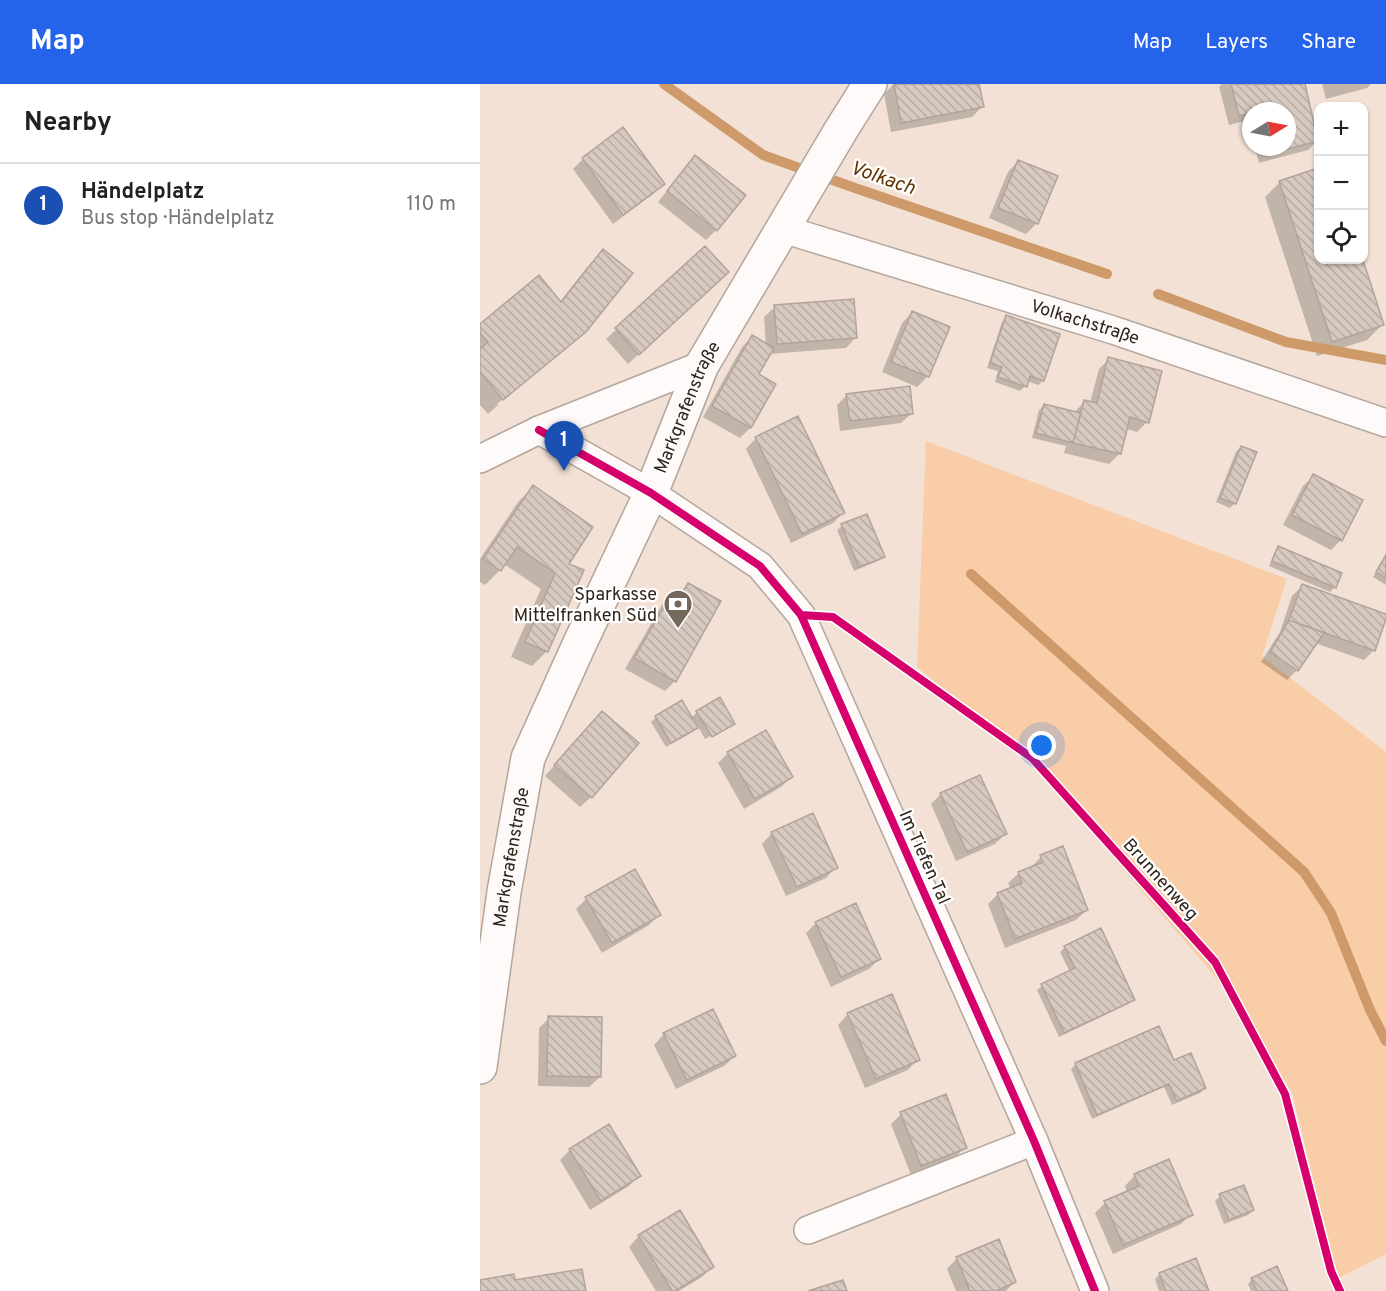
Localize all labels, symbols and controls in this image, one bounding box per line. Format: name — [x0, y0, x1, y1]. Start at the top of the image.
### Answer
text: Map — [30, 24, 85, 60]
text: Map — [1133, 29, 1172, 56]
text: Layers — [1205, 29, 1268, 56]
text: Share — [1301, 29, 1356, 56]
north arrow — [1242, 102, 1296, 156]
map controls — [1314, 102, 1368, 264]
button: + — [1314, 102, 1368, 156]
text: Nearby — [24, 107, 112, 140]
water label: Volkach — [846, 156, 918, 202]
button: − — [1314, 156, 1368, 210]
text: Händelplatz — [81, 179, 204, 206]
text: 1 — [40, 192, 48, 218]
text: 110 m — [407, 192, 456, 218]
text: Bus stop · Händelplatz — [81, 206, 275, 232]
button: locate — [1314, 210, 1368, 264]
street label: Volkachstraße — [1027, 295, 1142, 351]
street label: Markgrafenstraße — [650, 337, 726, 477]
pin: 1 — [544, 422, 584, 471]
place label: Sparkasse Mittelfranken Süd — [514, 584, 657, 628]
bank icon: Sparkasse Mittelfranken Süd — [662, 588, 694, 630]
your location — [1027, 731, 1056, 760]
street label: Markgrafenstraße — [489, 786, 536, 929]
street label: Im Tiefen Tal — [893, 807, 955, 908]
street label: Brunnenweg — [1117, 834, 1203, 926]

